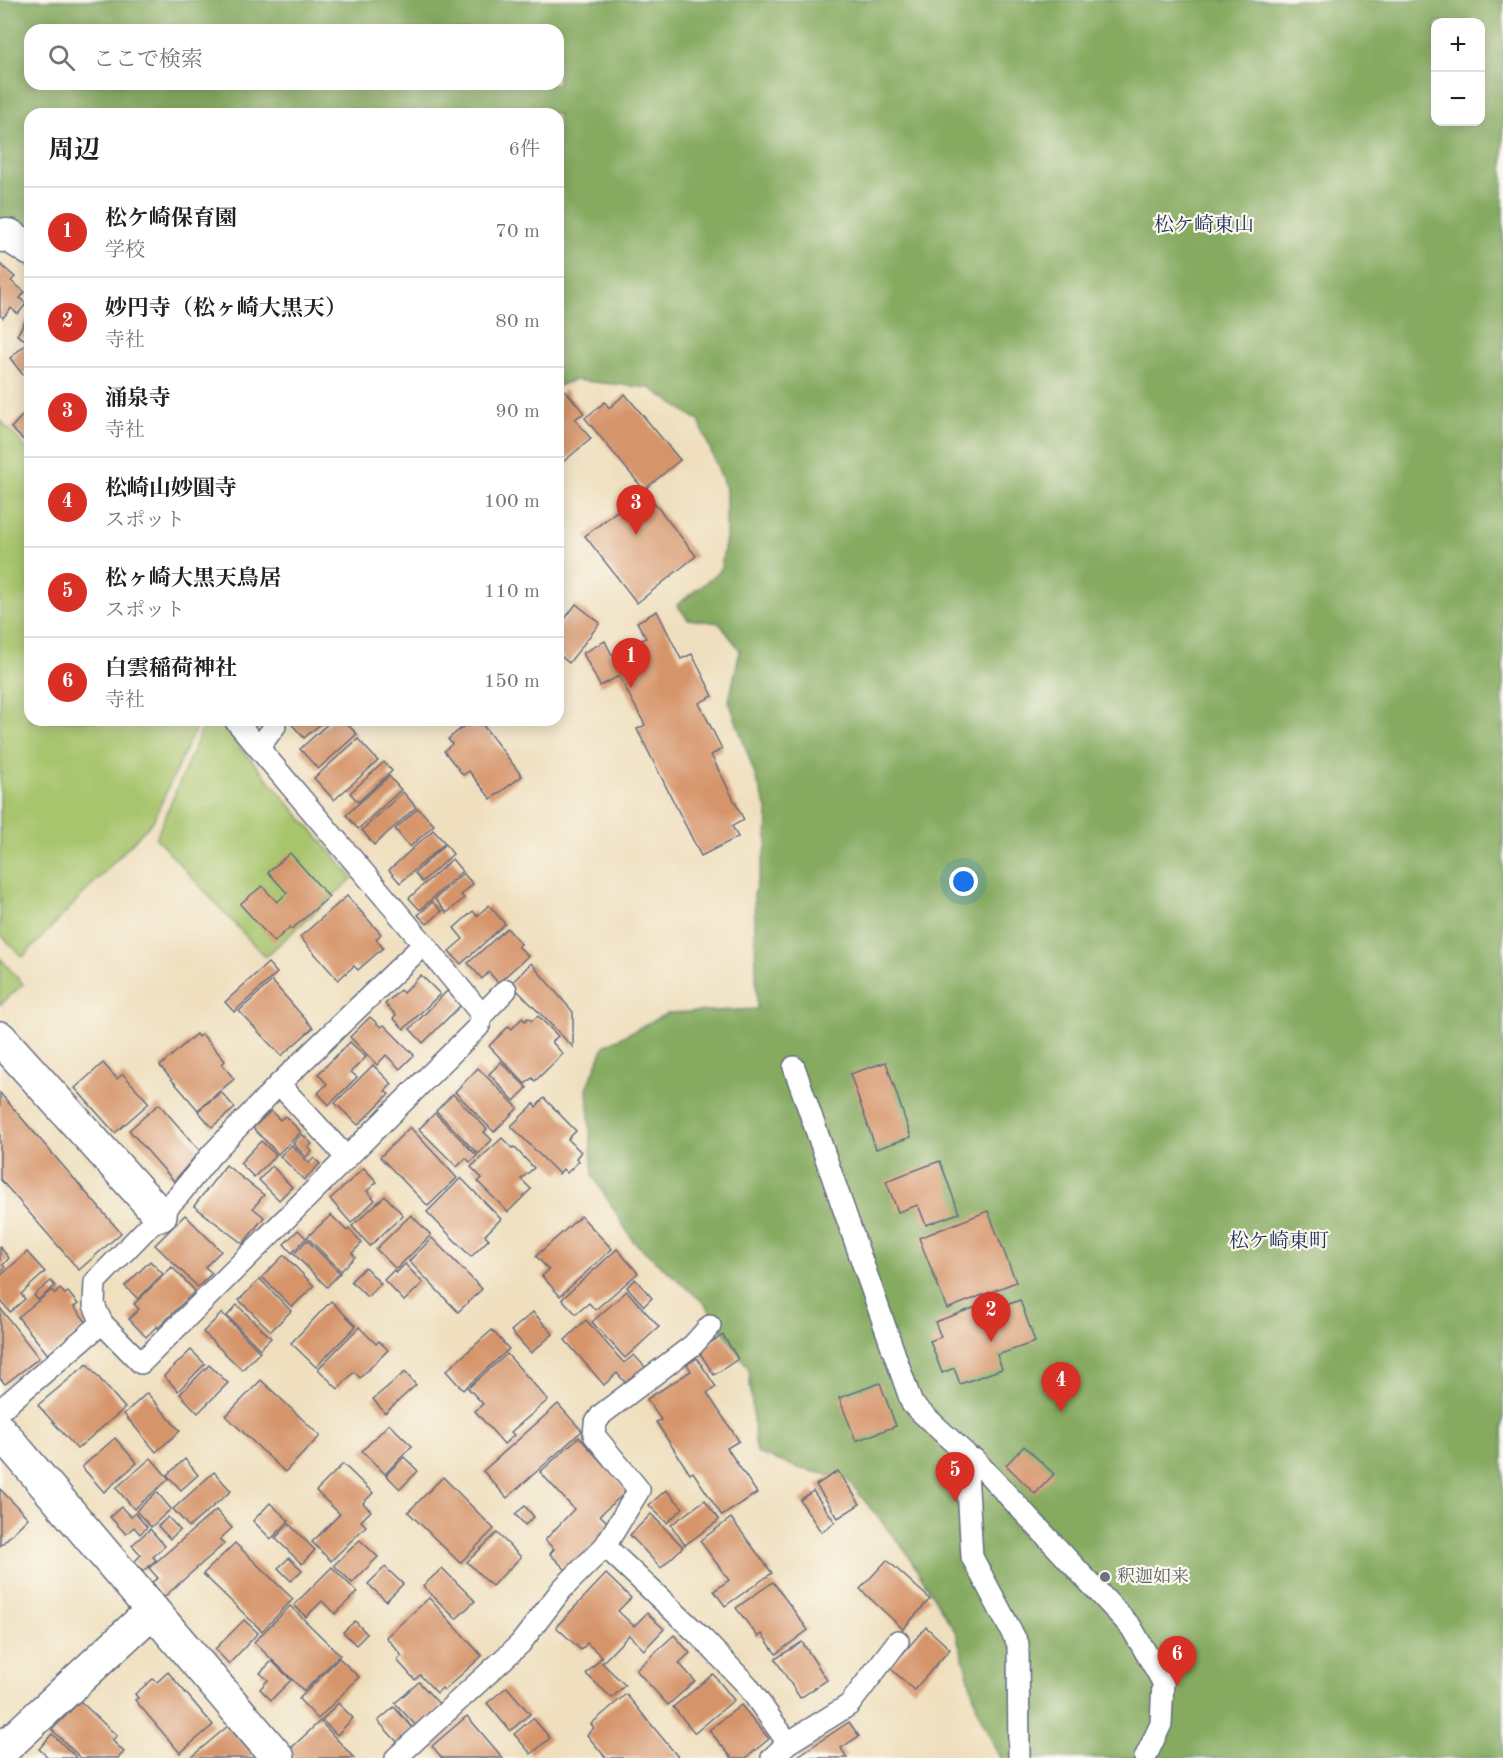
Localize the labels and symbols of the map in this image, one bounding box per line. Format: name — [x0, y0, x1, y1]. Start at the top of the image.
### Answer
district label: 松ケ崎東山 — [1154, 214, 1254, 236]
pin: 3 — [616, 486, 656, 535]
pin: 1 — [612, 638, 650, 688]
your location — [949, 867, 978, 896]
district label: 松ケ崎東町 — [1229, 1230, 1329, 1252]
pin: 2 — [972, 1292, 1010, 1342]
pin: 4 — [1042, 1362, 1080, 1412]
pin: 5 — [936, 1452, 974, 1502]
place label: 釈迦如来 — [1117, 1566, 1189, 1586]
marker: 釈迦如来 — [1098, 1570, 1112, 1584]
pin: 6 — [1158, 1636, 1196, 1686]

